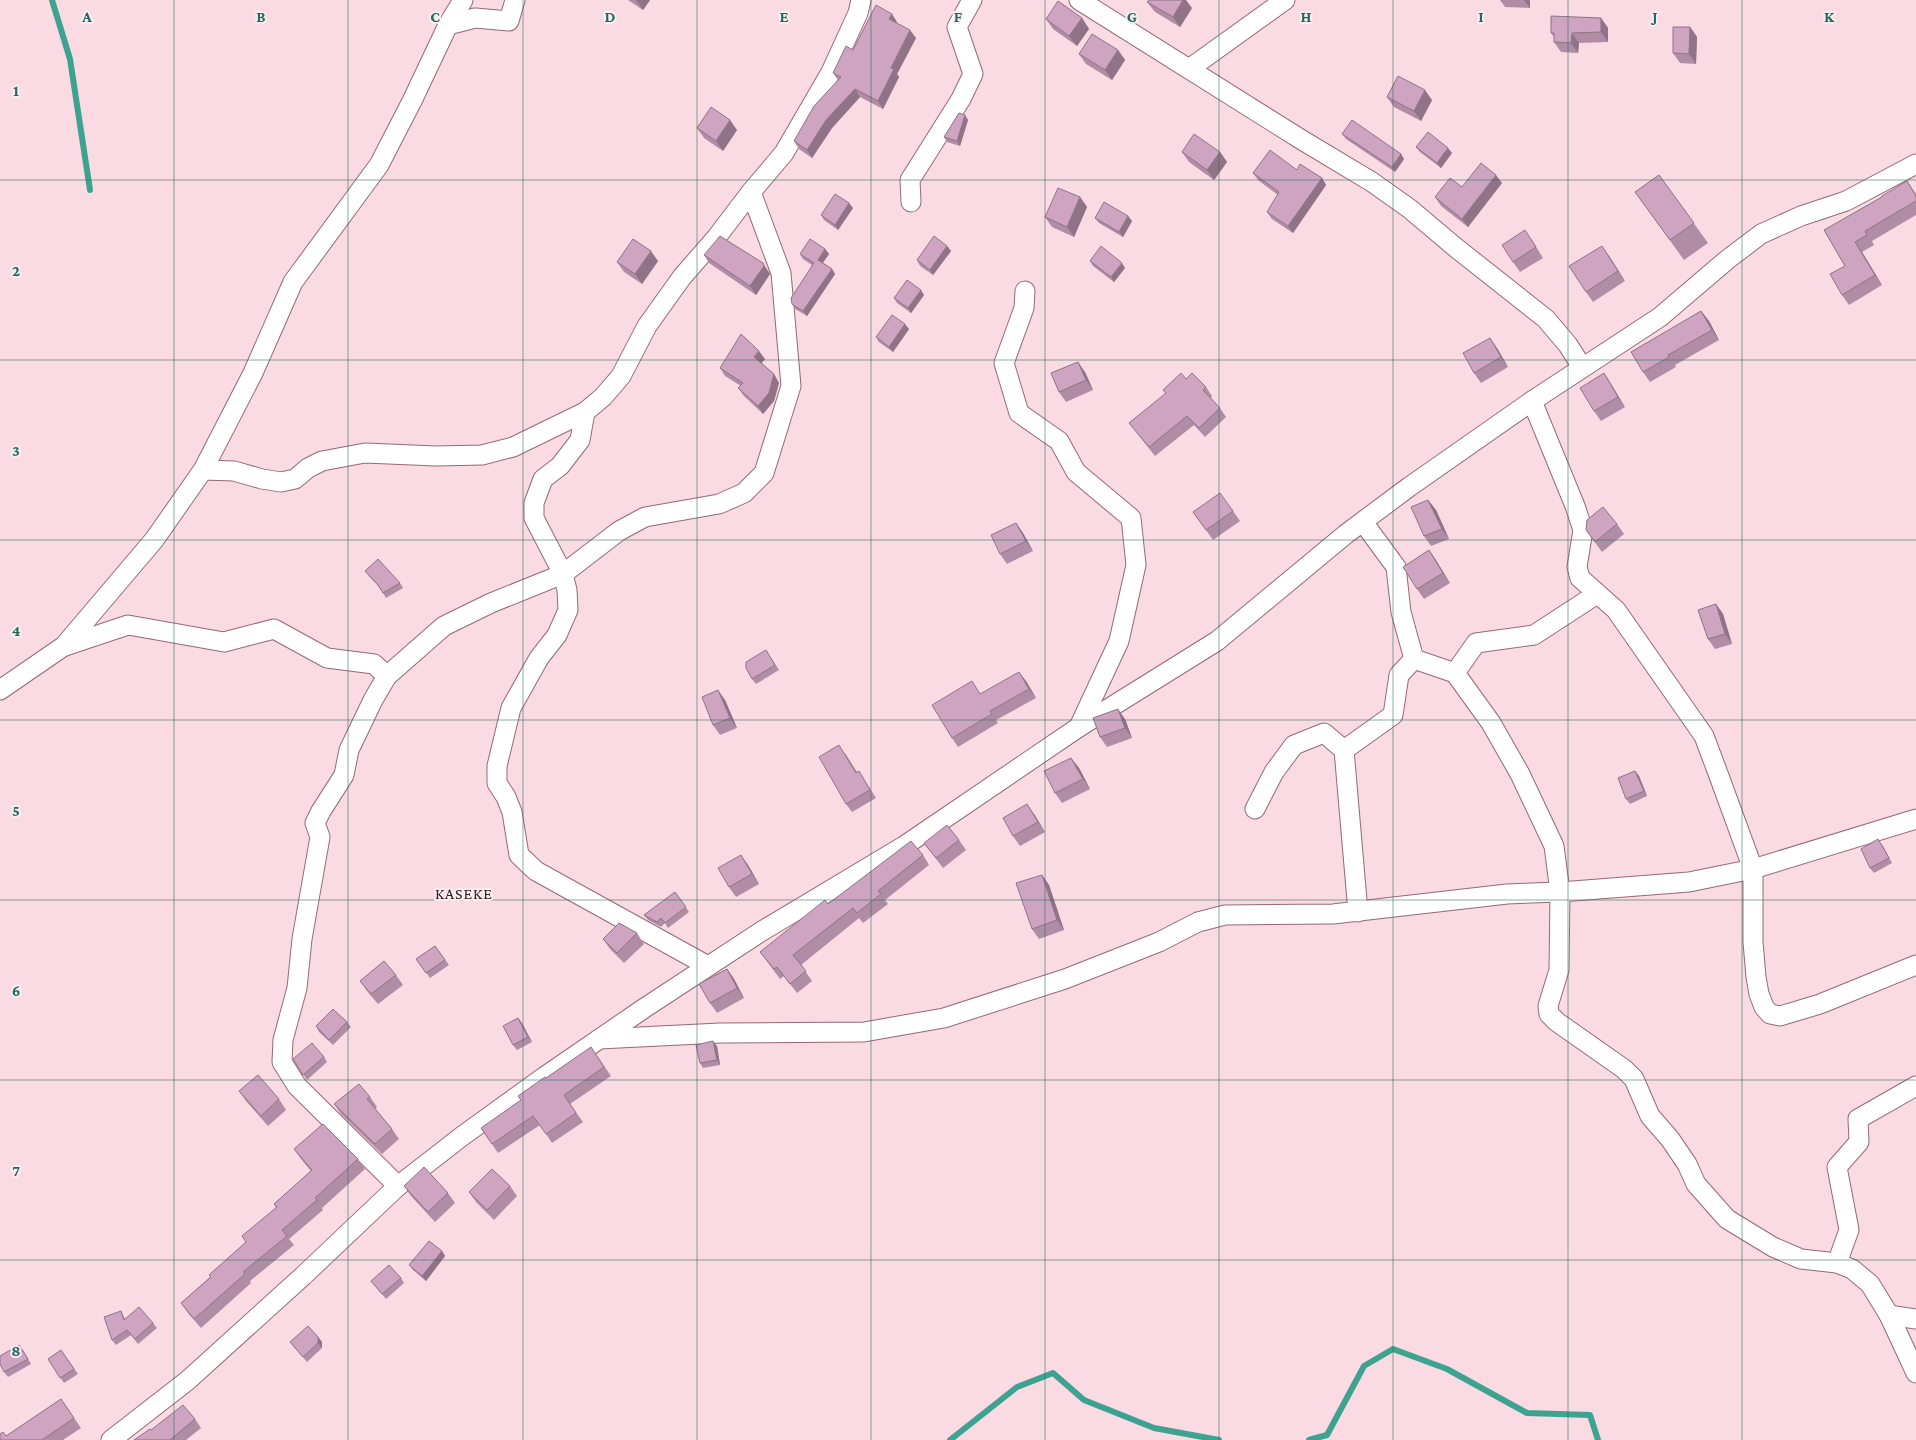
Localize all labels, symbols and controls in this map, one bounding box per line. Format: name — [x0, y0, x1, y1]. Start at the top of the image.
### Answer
text: A — [81, 8, 92, 25]
text: B — [256, 8, 266, 25]
text: C — [430, 8, 440, 25]
text: D — [604, 8, 616, 25]
text: E — [779, 8, 789, 25]
text: F — [954, 8, 963, 25]
text: G — [1127, 8, 1137, 25]
text: H — [1301, 8, 1312, 25]
text: I — [1478, 8, 1484, 25]
text: J — [1650, 8, 1658, 25]
text: K — [1824, 8, 1835, 25]
text: 1 — [13, 82, 19, 99]
text: 2 — [12, 262, 20, 279]
text: 3 — [12, 442, 20, 459]
text: 4 — [12, 622, 21, 639]
text: 5 — [12, 802, 20, 819]
district label: KASEKE — [435, 885, 493, 902]
text: 6 — [12, 982, 20, 999]
text: 7 — [12, 1162, 20, 1179]
text: 8 — [11, 1342, 21, 1359]

